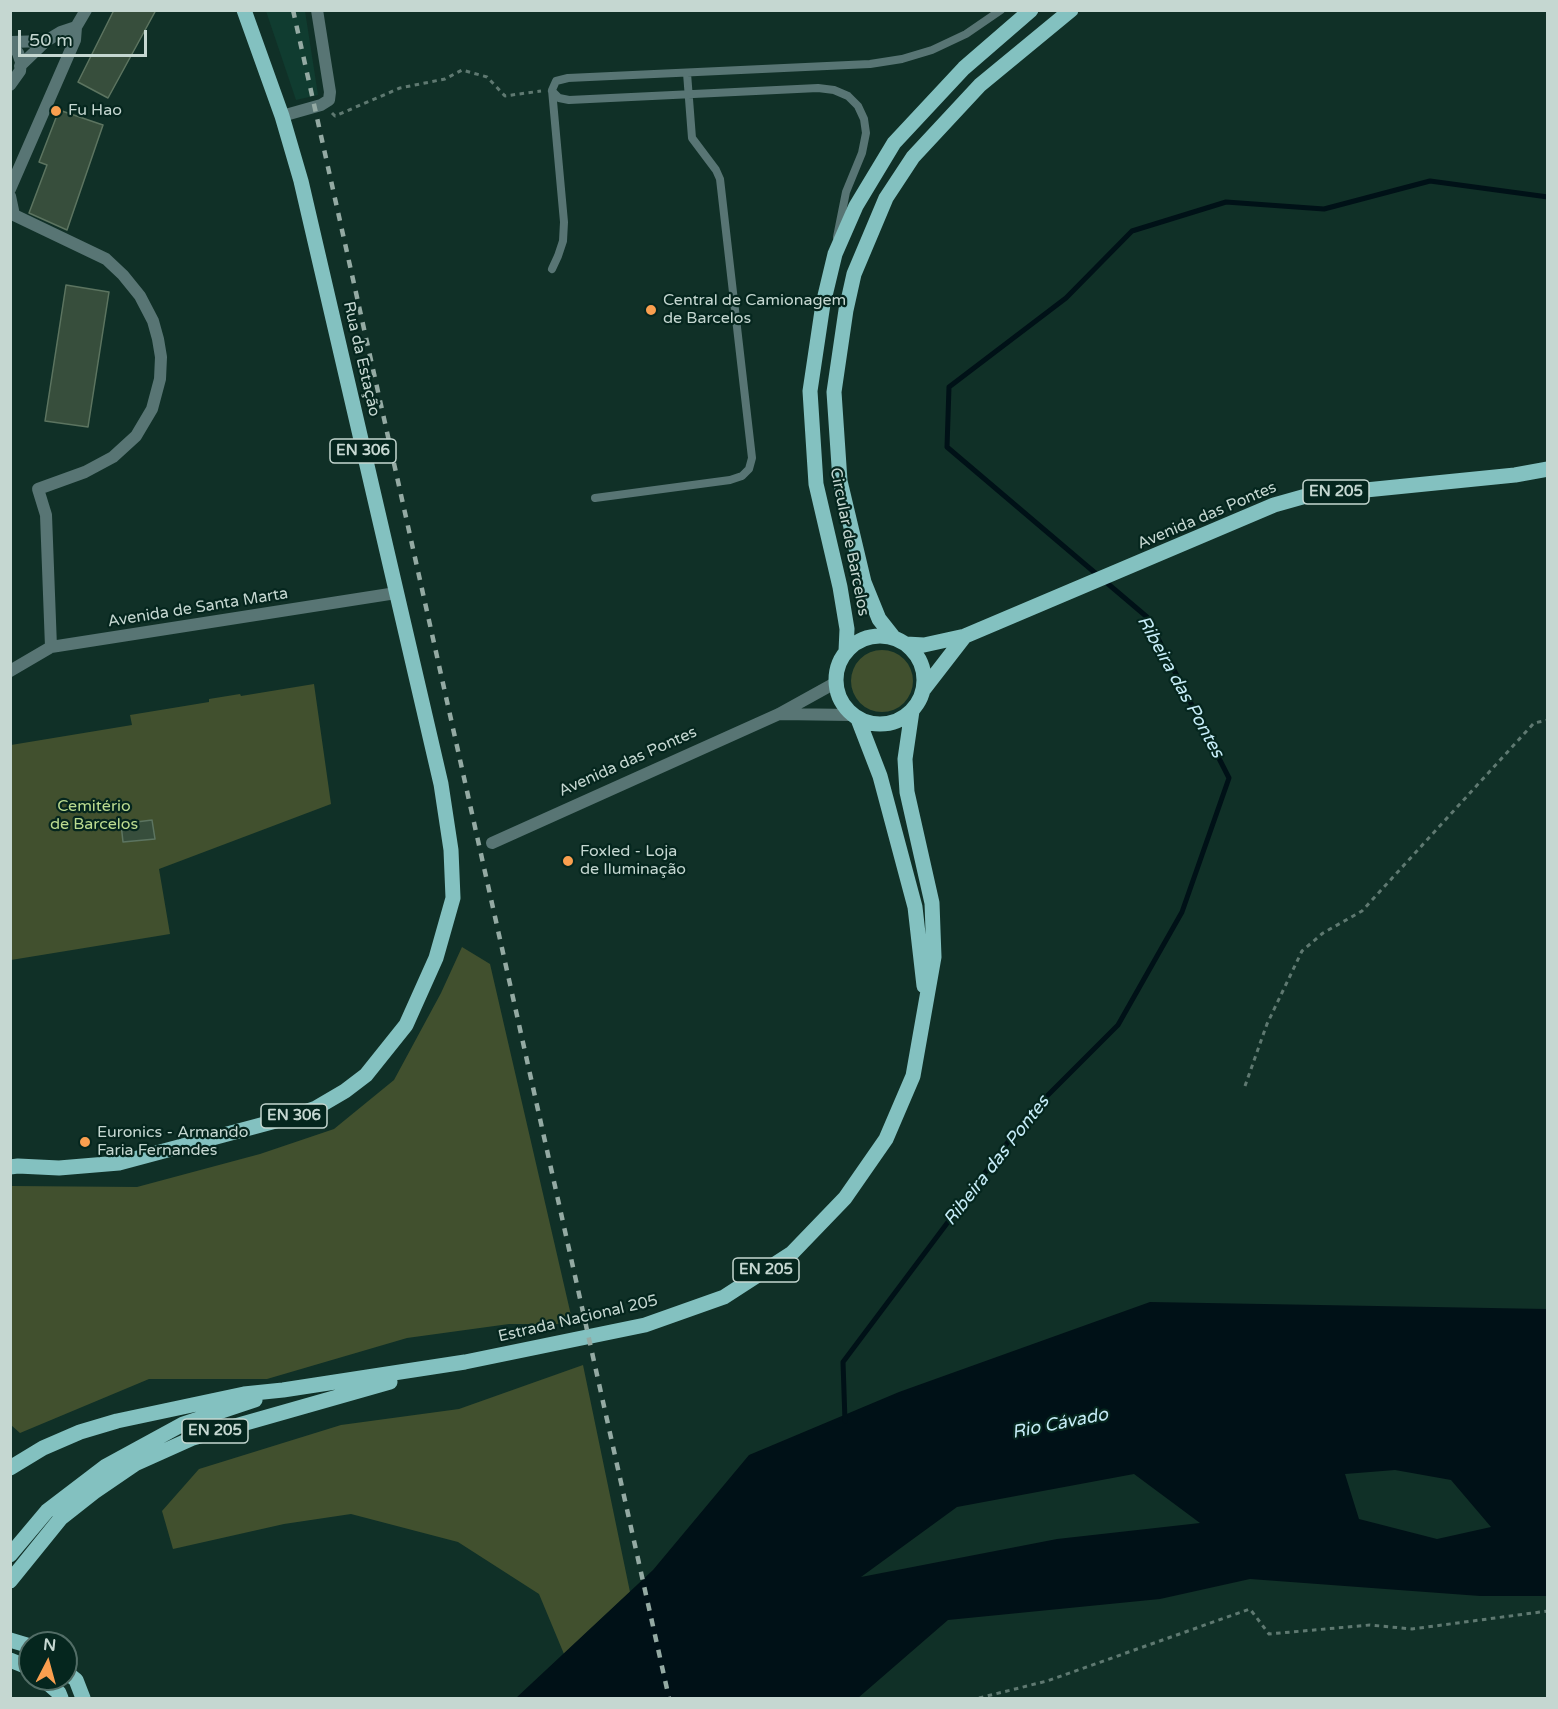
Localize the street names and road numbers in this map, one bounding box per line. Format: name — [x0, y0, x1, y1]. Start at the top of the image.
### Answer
street label: Rua da Estação — [338, 300, 384, 418]
road number: EN 306 — [330, 439, 396, 463]
street label: Circular de Barcelos — [825, 466, 873, 618]
street label: Avenida das Pontes — [1135, 478, 1279, 554]
road number: EN 205 — [1303, 480, 1369, 504]
street label: Avenida de Santa Marta — [106, 584, 290, 632]
street label: Avenida das Pontes — [556, 723, 700, 801]
road number: EN 306 — [261, 1104, 327, 1128]
road number: EN 205 — [733, 1258, 799, 1282]
street label: Estrada Nacional 205 — [496, 1291, 660, 1347]
road number: EN 205 — [182, 1419, 248, 1443]

